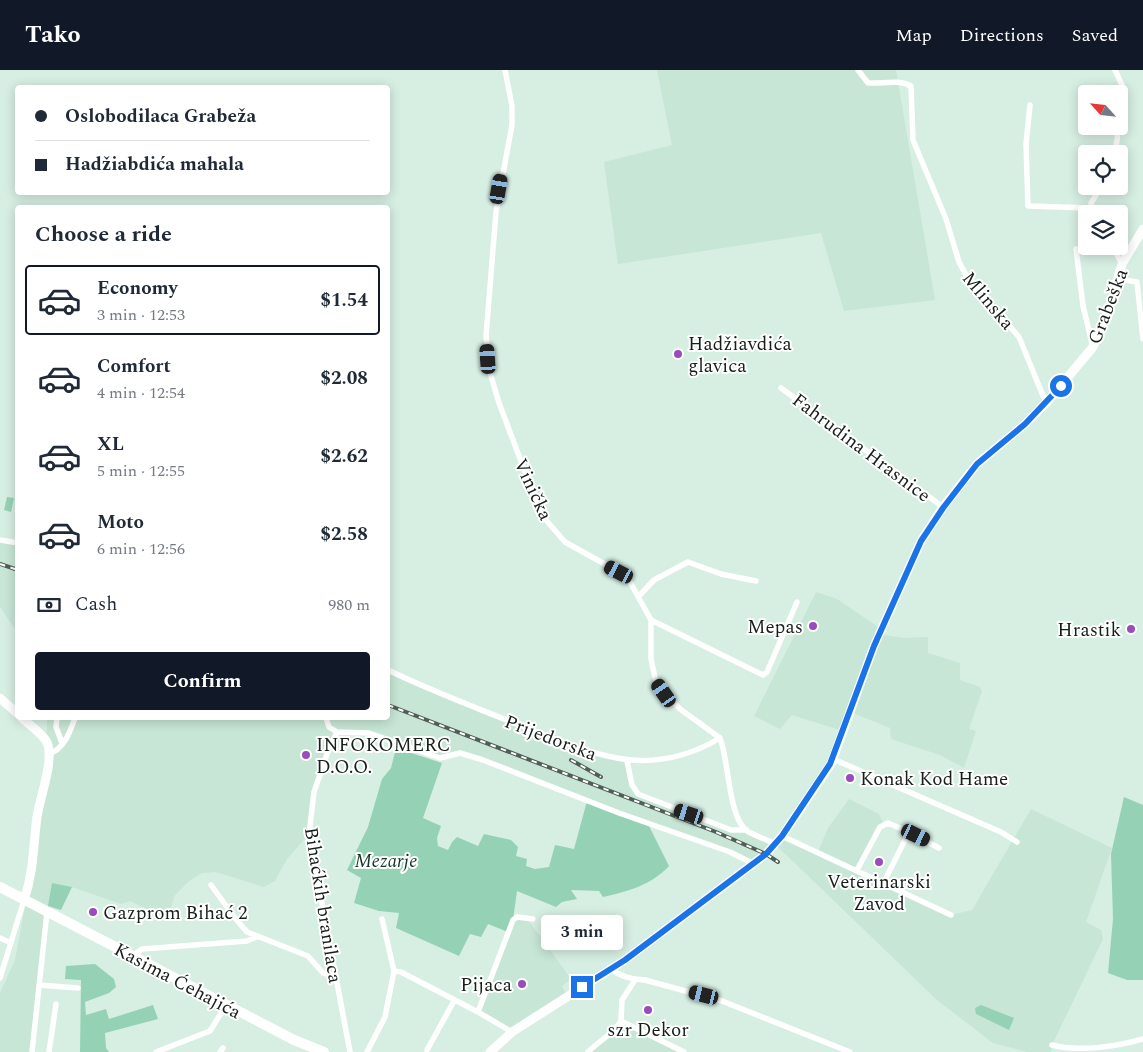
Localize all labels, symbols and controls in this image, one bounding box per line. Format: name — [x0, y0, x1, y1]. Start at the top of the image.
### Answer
text: Tako — [25, 17, 81, 53]
text: Map — [896, 22, 932, 49]
text: Directions — [960, 22, 1044, 49]
text: Saved — [1072, 22, 1118, 49]
north arrow — [1078, 85, 1128, 135]
map controls — [1078, 85, 1128, 255]
text: Oslobodilaca Grabeža — [65, 102, 256, 131]
button: locate — [1078, 145, 1128, 195]
text: Hadžiabdića mahala — [65, 150, 244, 179]
car — [489, 173, 508, 205]
button: layers — [1078, 205, 1128, 255]
text: Choose a ride — [35, 218, 172, 251]
street label: Grabeška — [1081, 264, 1136, 349]
street label: Mlinska — [955, 265, 1021, 337]
text: Economy — [97, 274, 178, 303]
icon: car — [37, 278, 82, 323]
text: $1.54 — [320, 286, 368, 315]
text: 3 min · 12:53 — [97, 303, 185, 327]
place label: Hadžiavdića glavica — [688, 330, 792, 381]
car — [479, 344, 496, 374]
marker: Hadžiavdića glavica — [672, 348, 684, 360]
text: Comfort — [97, 352, 171, 381]
icon: car — [37, 356, 82, 401]
text: $2.08 — [320, 364, 368, 393]
route start — [1050, 375, 1072, 397]
text: 4 min · 12:54 — [97, 381, 185, 405]
street label: Fahrudina Hrasnice — [786, 386, 937, 510]
text: XL — [97, 430, 124, 459]
icon: car — [37, 434, 82, 479]
text: $2.62 — [320, 442, 368, 471]
street label: Vinička — [506, 454, 560, 526]
text: 5 min · 12:55 — [97, 459, 185, 483]
text: Moto — [97, 508, 144, 537]
icon: car — [37, 512, 82, 557]
text: $2.58 — [320, 520, 368, 549]
text: 6 min · 12:56 — [97, 537, 185, 561]
car — [602, 559, 635, 585]
text: Cash — [75, 590, 117, 619]
icon: cash — [35, 591, 63, 619]
text: 980 m — [328, 593, 370, 617]
place label: Mepas — [747, 613, 803, 642]
place label: Hrastik — [1057, 616, 1121, 645]
marker: Mepas — [807, 620, 819, 632]
marker: Hrastik — [1125, 623, 1137, 635]
button: Confirm — [35, 652, 370, 710]
car — [649, 676, 678, 710]
street label: Prijedorska — [500, 708, 602, 770]
place label: INFOKOMERC D.O.O. — [316, 731, 451, 782]
marker: INFOKOMERC D.O.O. — [300, 749, 312, 761]
place label: Konak Kod Hame — [860, 765, 1008, 794]
marker: Konak Kod Hame — [844, 772, 856, 784]
car — [672, 802, 705, 826]
car — [899, 822, 932, 848]
street label: Bihaćkih branilaca — [296, 825, 349, 986]
park label: Mezarje — [354, 847, 418, 876]
marker: Veterinarski Zavod — [873, 856, 885, 868]
place label: Veterinarski Zavod — [827, 868, 931, 919]
place label: Gazprom Bihać 2 — [103, 899, 248, 928]
marker: Gazprom Bihać 2 — [87, 906, 99, 918]
callout: 3 min — [541, 914, 623, 950]
text: 3 min — [561, 920, 603, 944]
street label: Kasima Ćehajića — [108, 936, 247, 1027]
place label: Pijaca — [460, 971, 513, 1000]
route end — [571, 976, 593, 998]
marker: Pijaca — [516, 978, 528, 990]
car — [687, 984, 720, 1006]
marker: szr Dekor — [642, 1004, 654, 1016]
place label: szr Dekor — [607, 1016, 689, 1045]

